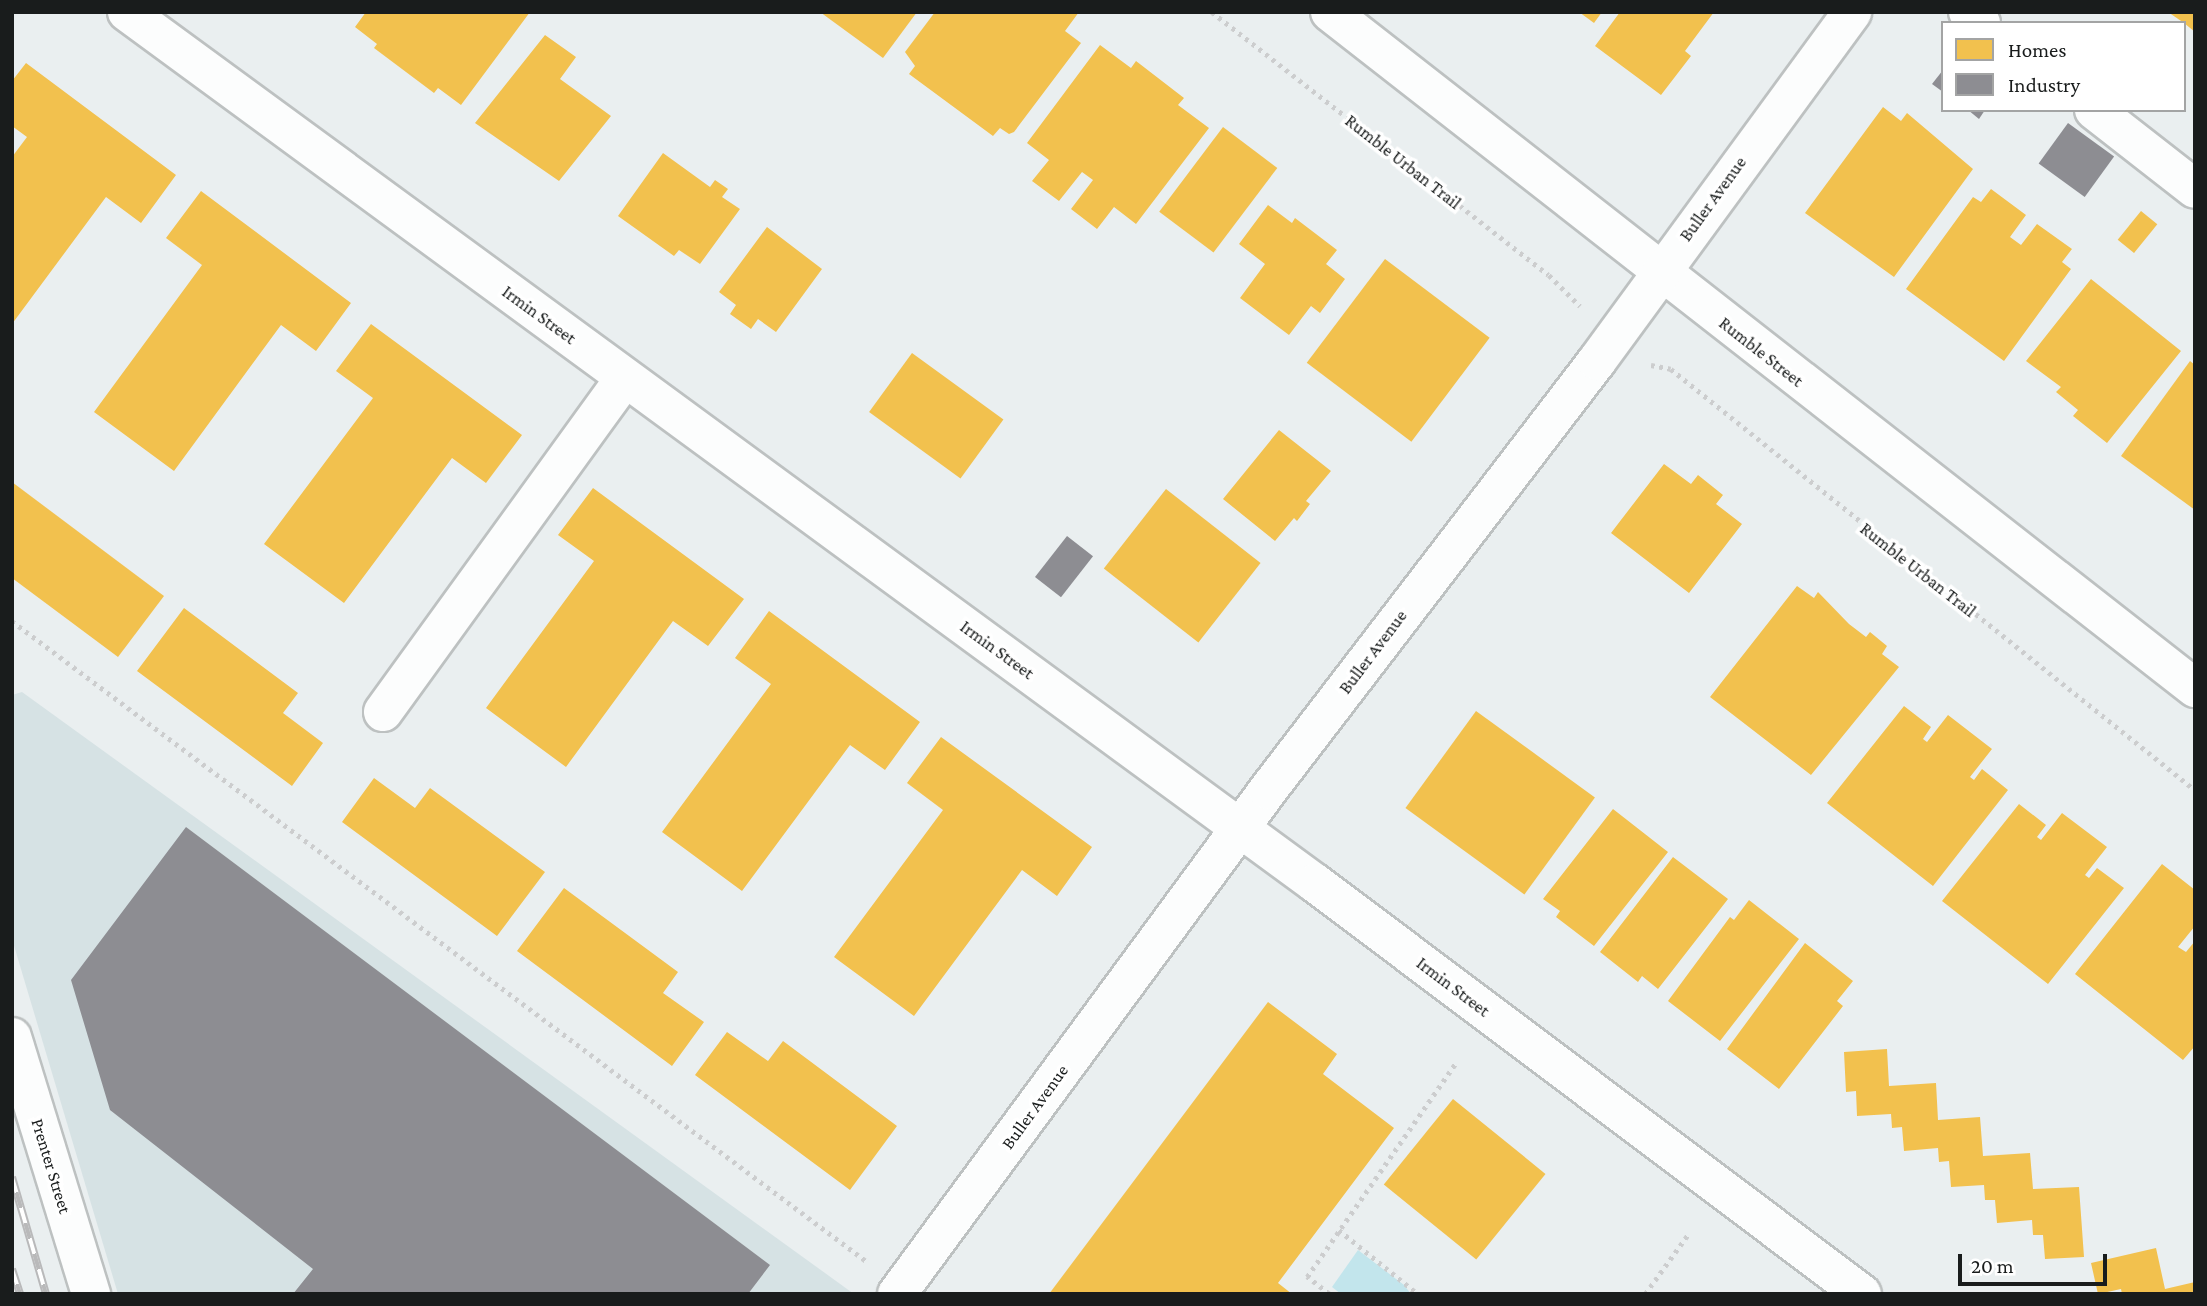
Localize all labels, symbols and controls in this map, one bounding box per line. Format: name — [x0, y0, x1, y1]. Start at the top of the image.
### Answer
legend — [1941, 21, 2186, 112]
text: Homes — [2008, 38, 2067, 62]
text: Industry — [2008, 73, 2080, 97]
street label: Rumble Urban Trail — [1341, 110, 1465, 214]
street label: Buller Avenue — [1675, 152, 1751, 246]
street label: Irmin Street — [498, 281, 580, 349]
street label: Rumble Street — [1714, 312, 1808, 392]
street label: Rumble Urban Trail — [1856, 518, 1980, 622]
street label: Buller Avenue — [1334, 606, 1412, 698]
street label: Irmin Street — [956, 616, 1038, 684]
street label: Irmin Street — [1412, 952, 1494, 1022]
street label: Buller Avenue — [997, 1060, 1073, 1154]
street label: Prenter Street — [26, 1116, 76, 1216]
scale bar — [1962, 1240, 2111, 1284]
text: 20 m — [1971, 1254, 2014, 1278]

